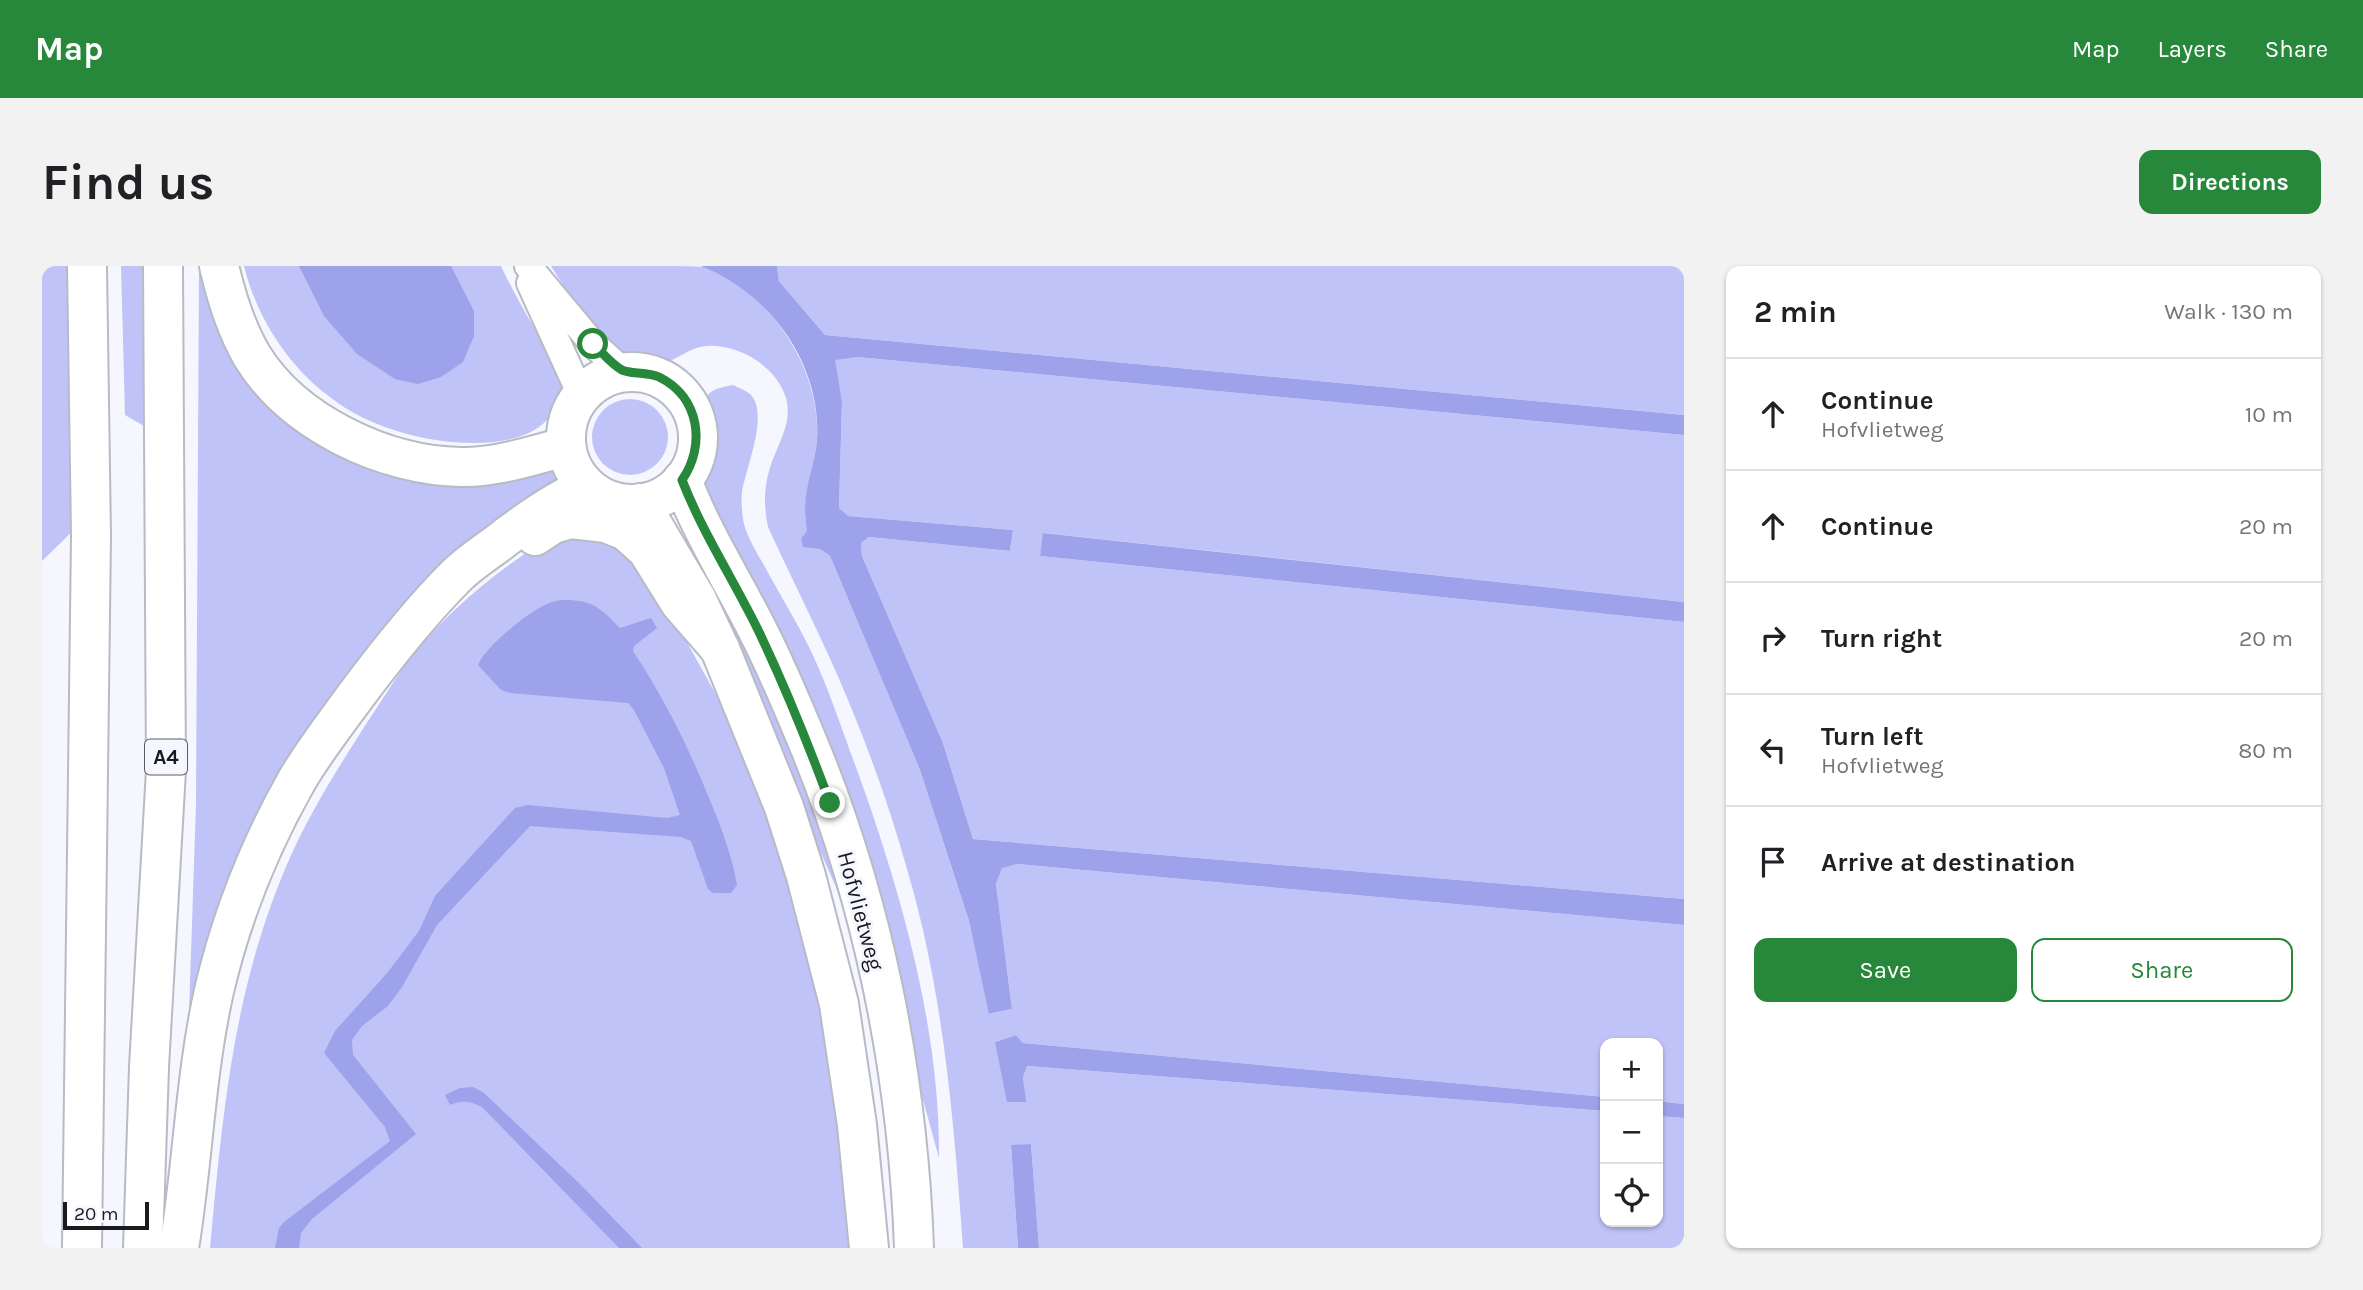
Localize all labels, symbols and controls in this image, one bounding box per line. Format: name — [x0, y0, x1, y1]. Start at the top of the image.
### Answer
text: Map — [35, 30, 103, 68]
text: Map — [2072, 35, 2120, 63]
text: Layers — [2158, 35, 2227, 63]
text: Share — [2265, 35, 2328, 63]
button: Directions — [2139, 150, 2321, 214]
text: Find us — [42, 154, 214, 211]
text: 2 min — [1754, 294, 1837, 330]
text: Walk · 130 m — [2164, 298, 2293, 325]
route start — [577, 328, 608, 359]
text: Continue — [1821, 385, 1933, 416]
icon: ahead — [1754, 395, 1792, 433]
text: 10 m — [2245, 401, 2293, 428]
text: Hofvlietweg — [1821, 416, 1944, 443]
icon: ahead — [1754, 507, 1792, 545]
text: Continue — [1821, 511, 1933, 542]
text: 20 m — [2239, 513, 2293, 540]
icon: right — [1754, 619, 1792, 657]
text: Turn right — [1821, 623, 1942, 654]
text: 20 m — [2239, 625, 2293, 652]
text: Turn left — [1821, 721, 1923, 752]
icon: left — [1754, 731, 1792, 769]
text: 80 m — [2238, 737, 2293, 764]
road number: A4 — [145, 740, 187, 774]
text: Hofvlietweg — [1821, 752, 1944, 779]
route end — [814, 787, 845, 818]
icon: arrive — [1754, 843, 1792, 881]
text: Arrive at destination — [1821, 847, 2075, 878]
street label: Hofvlietweg — [832, 848, 889, 974]
button: Save — [1754, 938, 2017, 1002]
button: Share — [2031, 938, 2293, 1002]
map controls — [1600, 1038, 1663, 1227]
button: + — [1600, 1038, 1663, 1101]
button: − — [1600, 1101, 1663, 1164]
button: locate — [1600, 1164, 1663, 1227]
scale bar — [63, 1199, 149, 1231]
text: 20 m — [74, 1203, 119, 1225]

